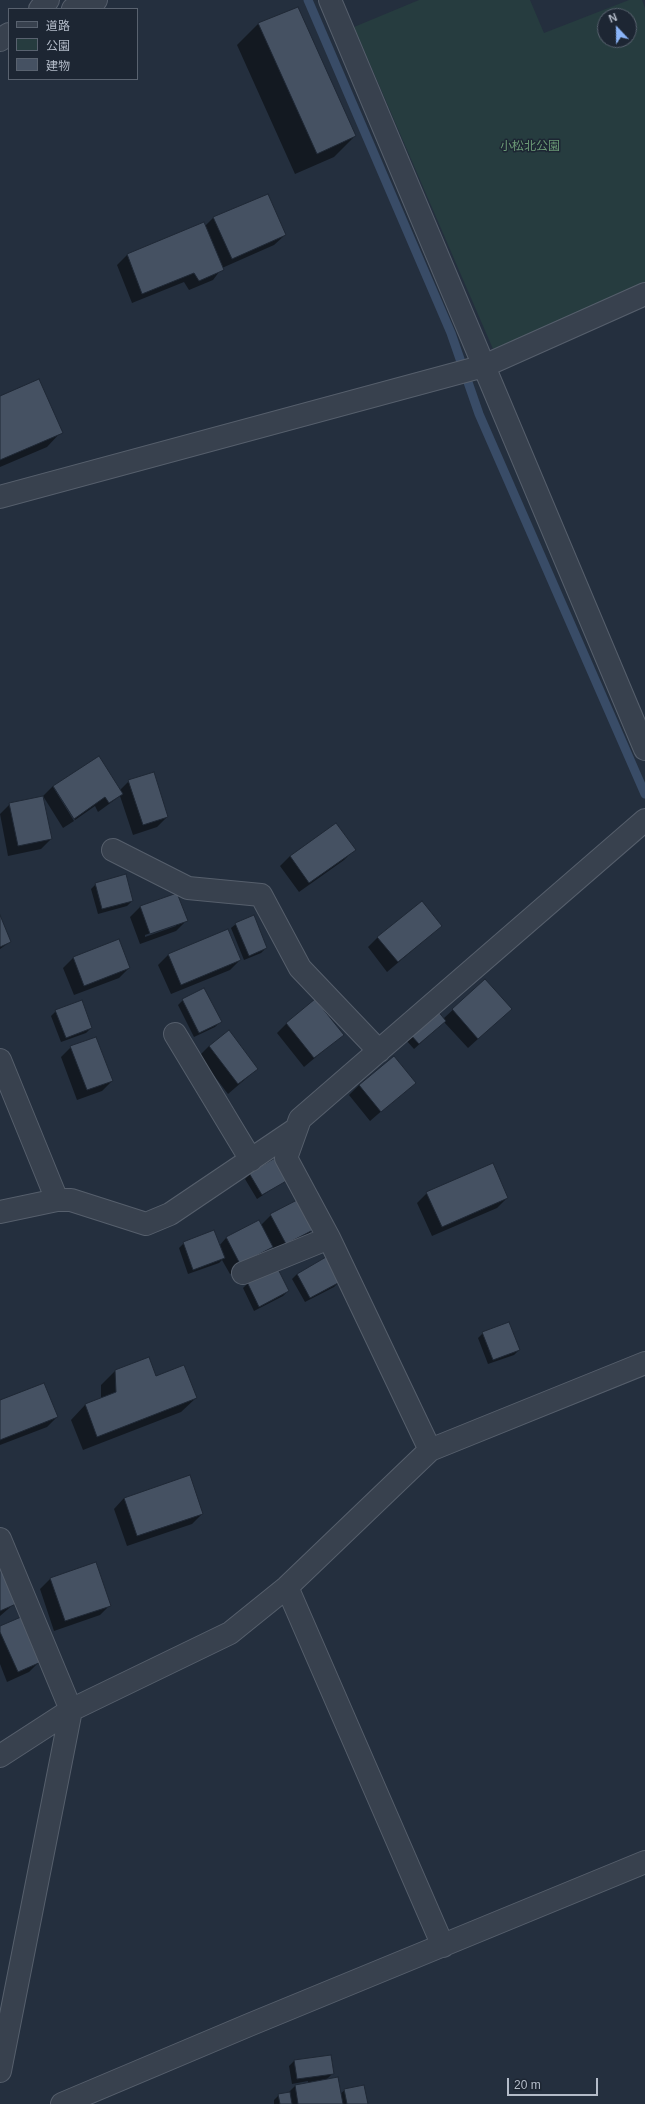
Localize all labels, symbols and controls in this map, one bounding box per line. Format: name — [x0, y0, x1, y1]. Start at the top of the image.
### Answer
legend — [8, 8, 138, 80]
north arrow — [597, 8, 637, 48]
text: N — [607, 11, 619, 25]
text: 道路 — [46, 19, 70, 33]
text: 公園 — [46, 39, 70, 53]
text: 建物 — [46, 59, 70, 73]
park label: 小松北公園 — [500, 140, 560, 154]
scale bar — [509, 2070, 600, 2096]
text: 20 m — [514, 2078, 541, 2092]

